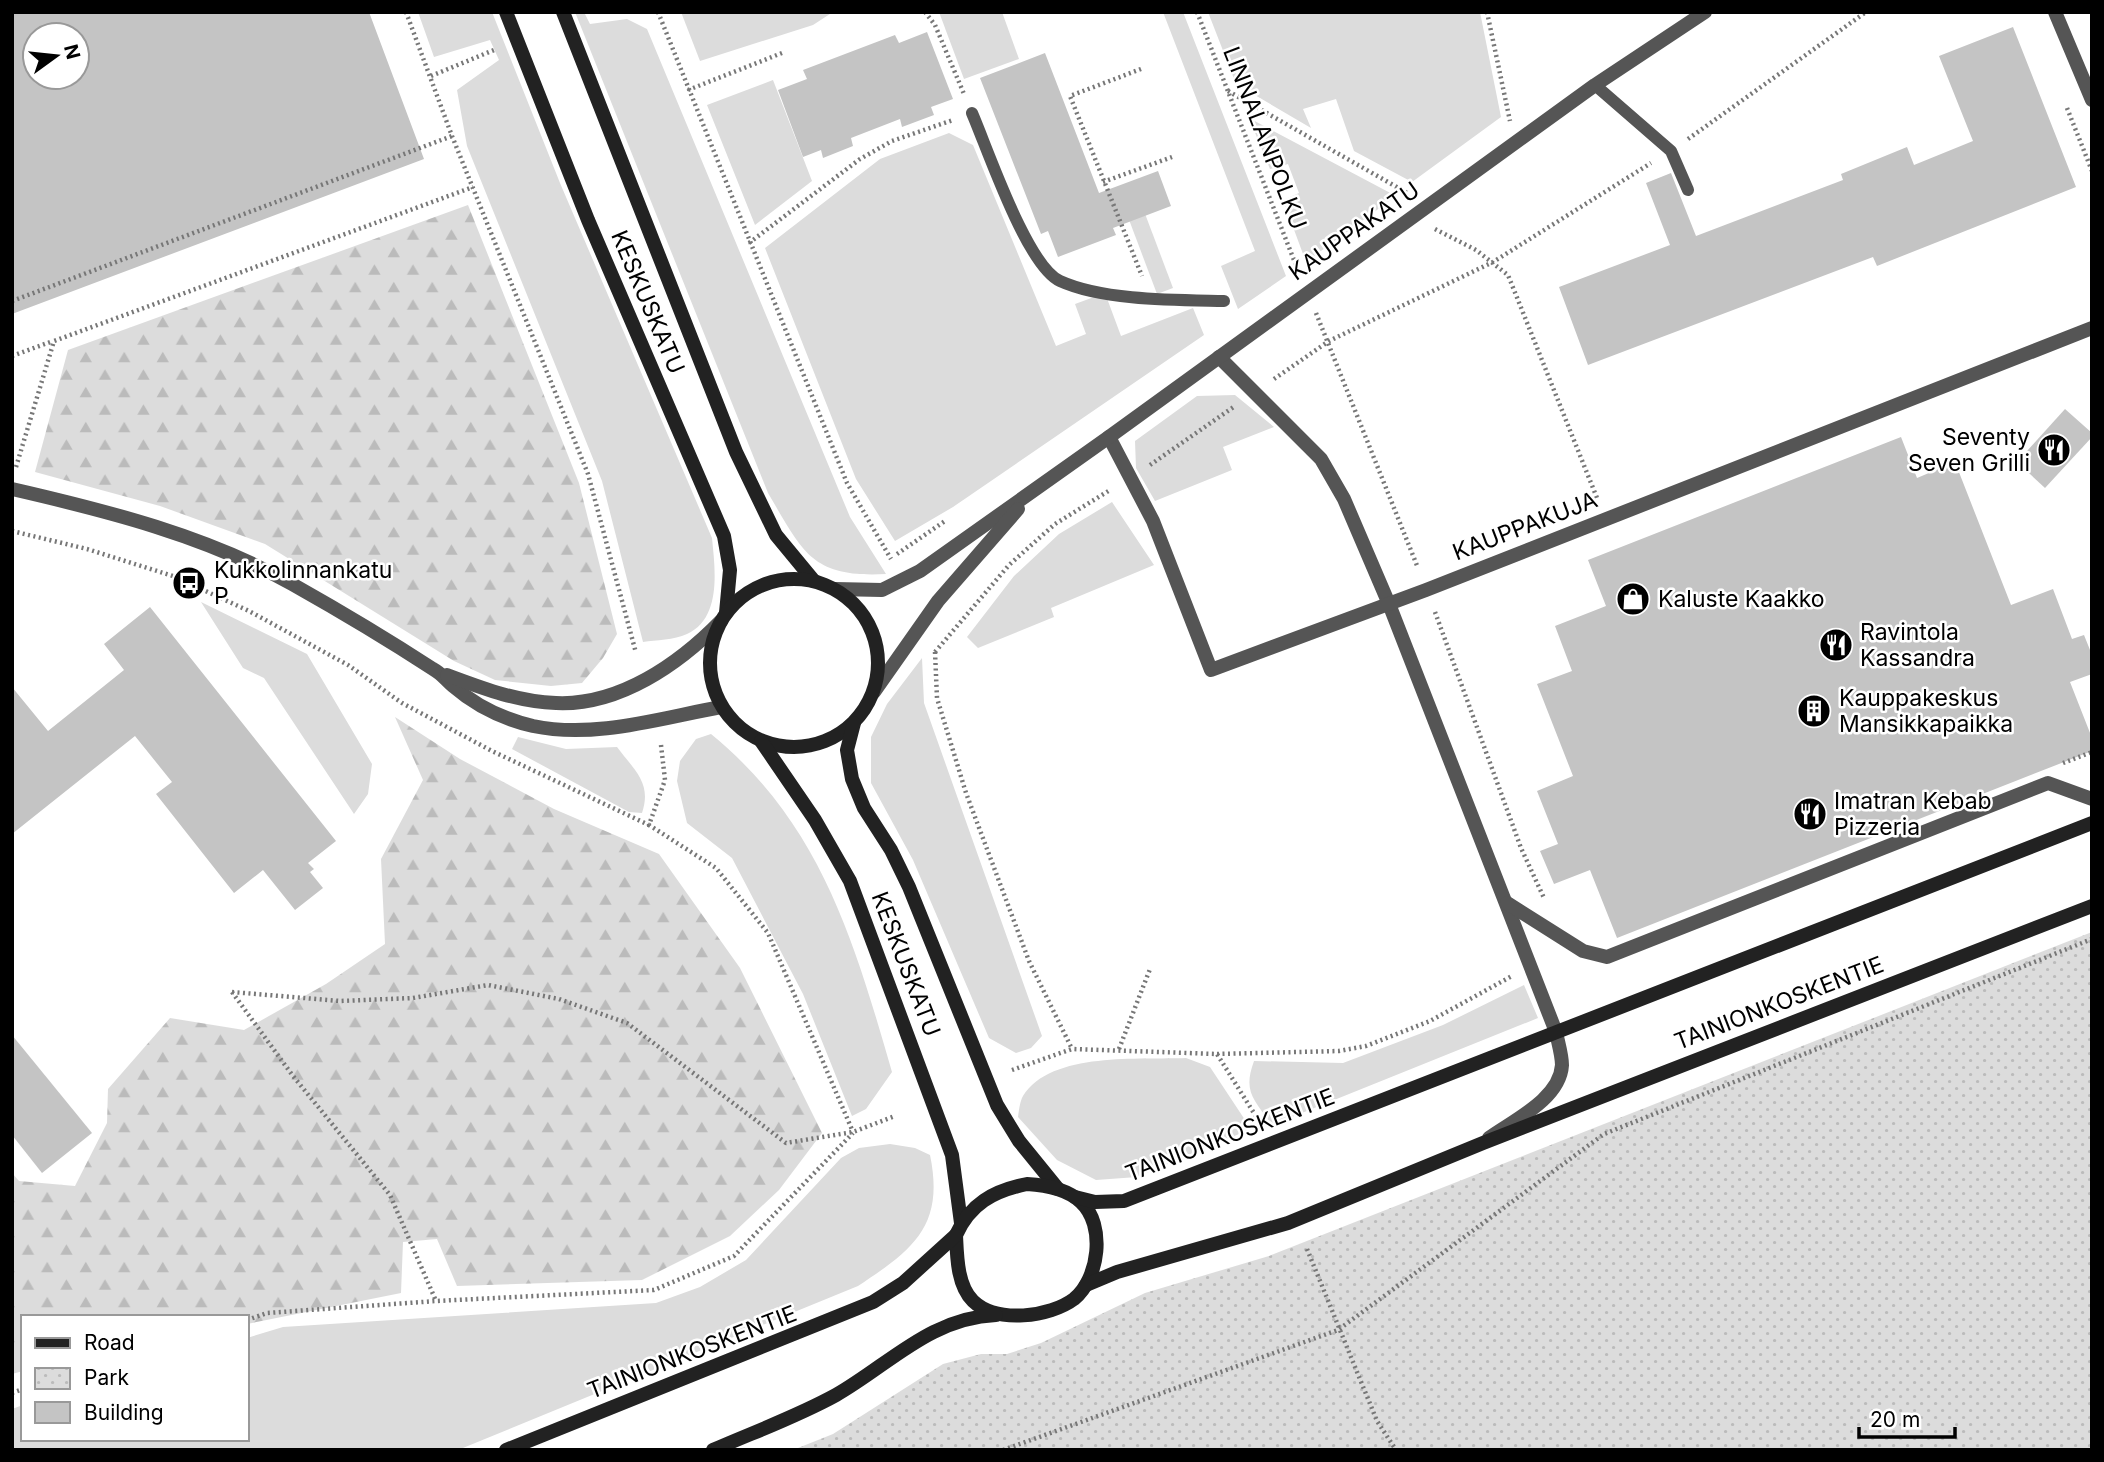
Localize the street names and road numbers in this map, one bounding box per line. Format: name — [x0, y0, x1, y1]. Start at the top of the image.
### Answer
street label: LINNALANPOLKU — [1217, 43, 1313, 233]
street label: KAUPPAKATU — [1283, 176, 1425, 286]
street label: KESKUSKATU — [605, 226, 691, 378]
street label: KAUPPAKUJA — [1449, 486, 1601, 566]
street label: KESKUSKATU — [866, 888, 946, 1040]
street label: TAINIONKOSKENTIE — [1670, 950, 1888, 1056]
street label: TAINIONKOSKENTIE — [1121, 1082, 1339, 1188]
street label: TAINIONKOSKENTIE — [583, 1299, 801, 1405]

